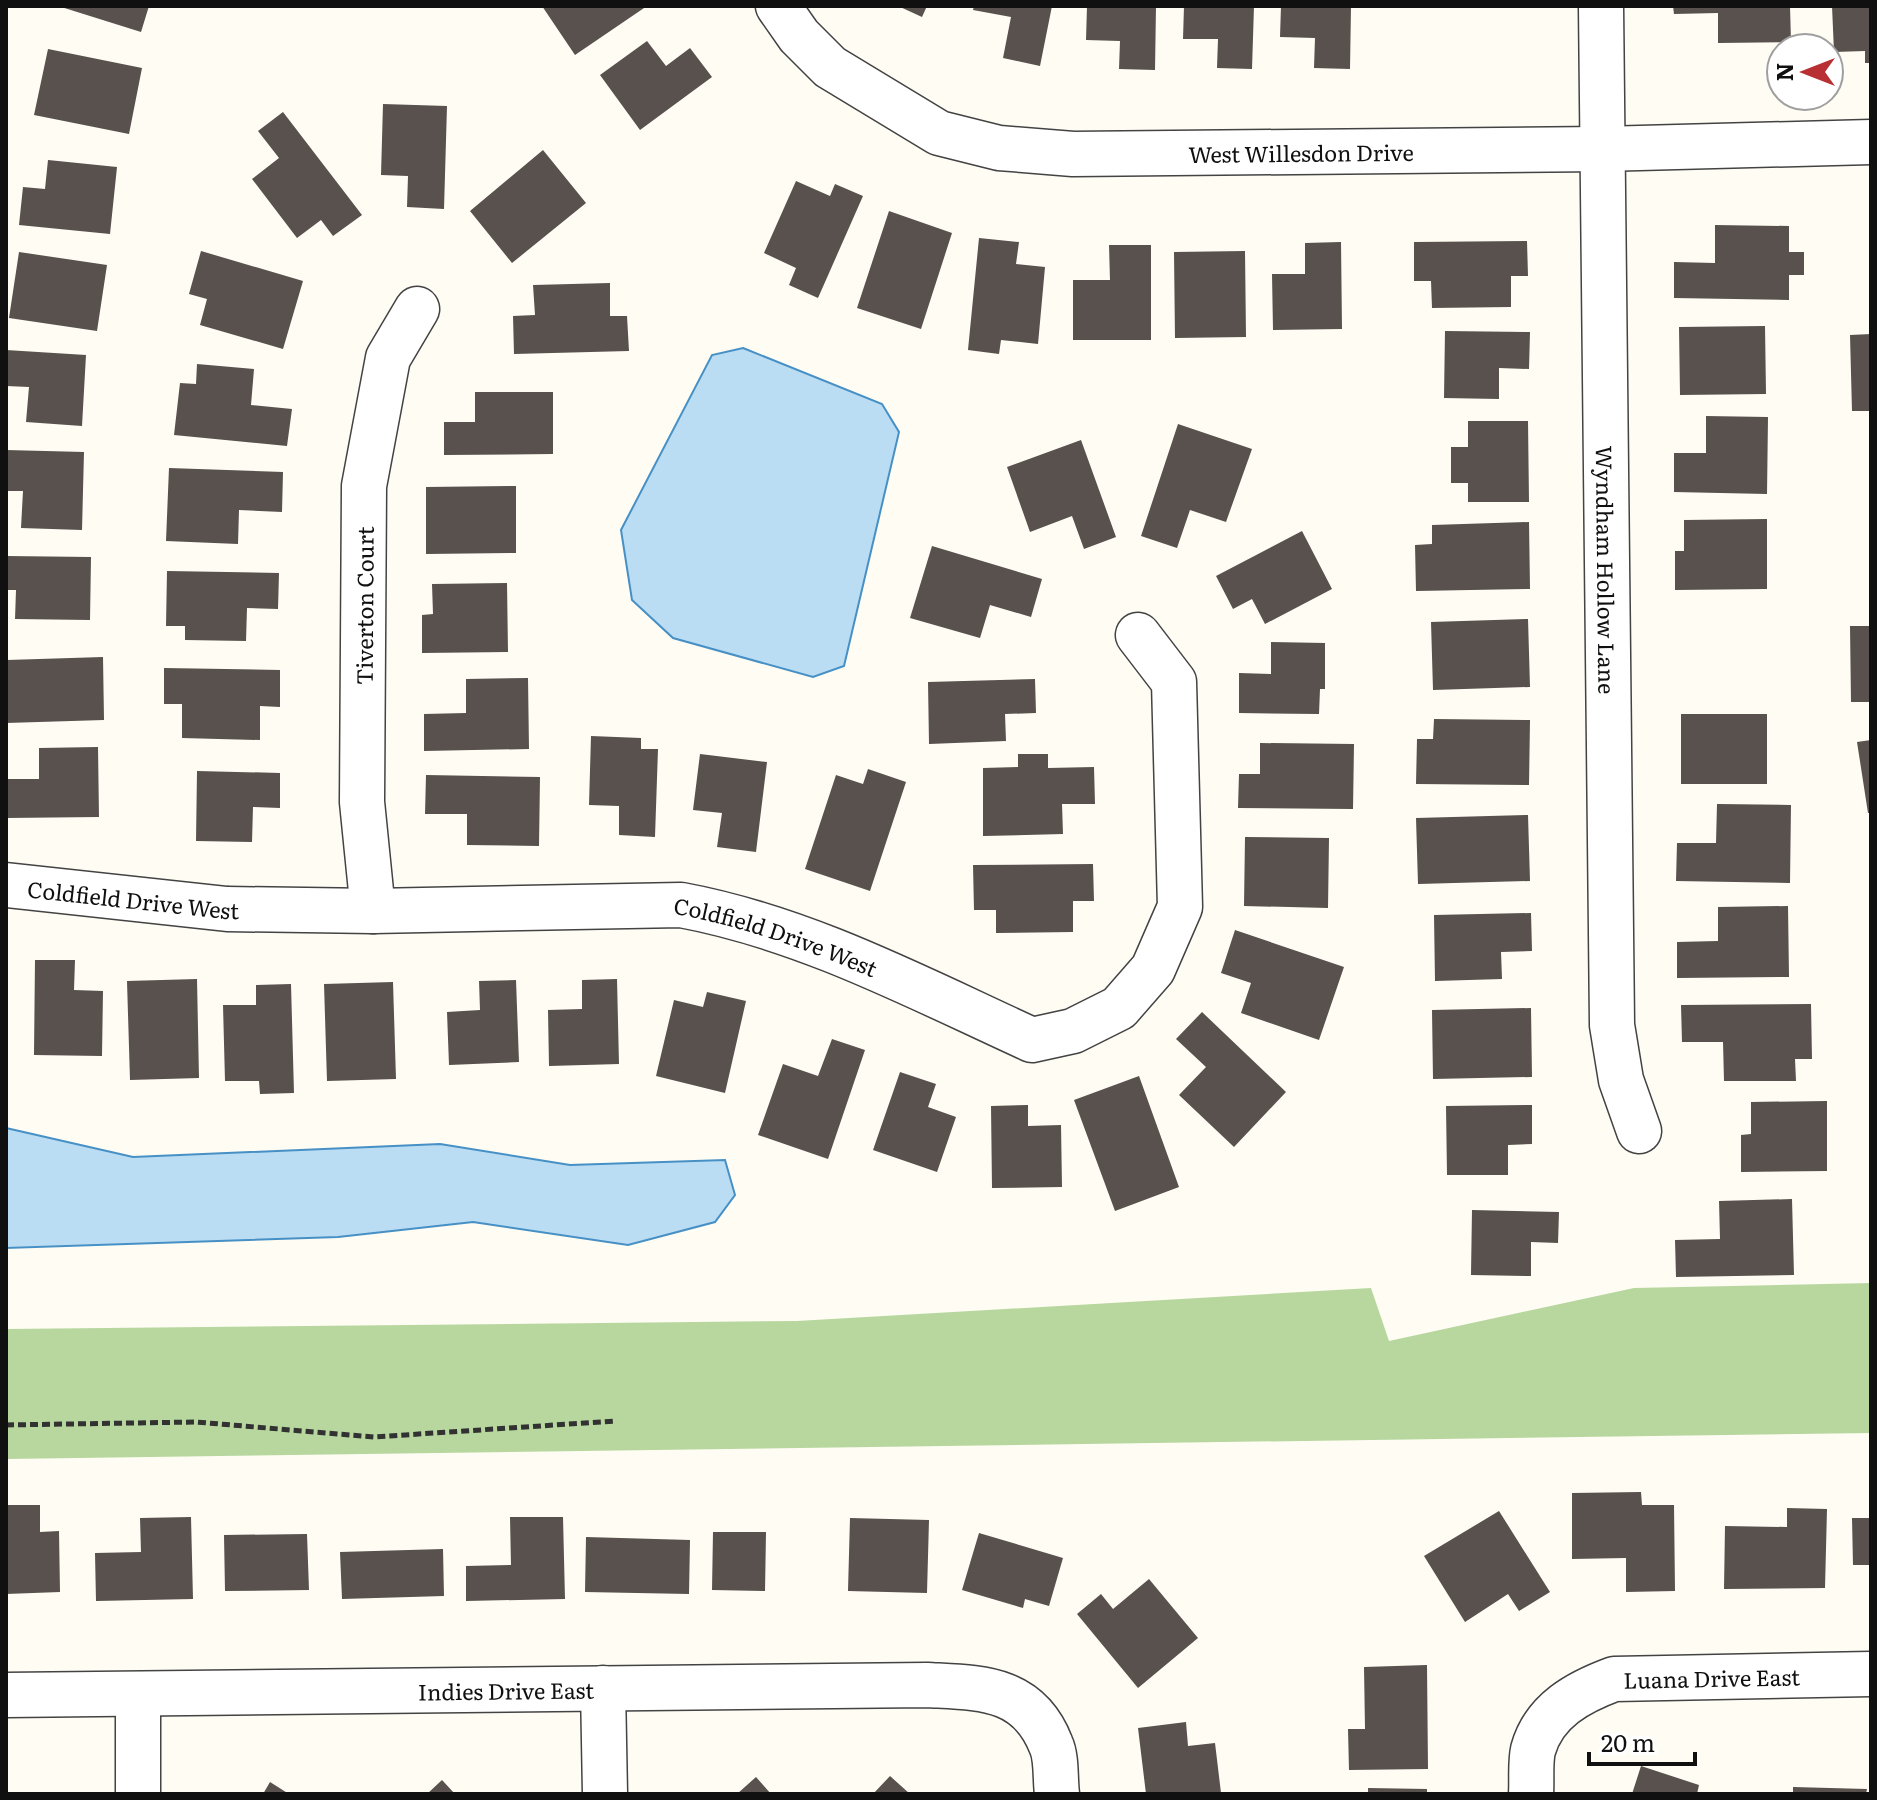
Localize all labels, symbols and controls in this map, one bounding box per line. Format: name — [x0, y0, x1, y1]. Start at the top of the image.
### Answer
north arrow — [1765, 32, 1845, 112]
text: N — [1767, 63, 1800, 81]
street label: West Willesdon Drive — [1188, 134, 1414, 169]
street label: Wyndham Hollow Lane — [1589, 445, 1625, 694]
street label: Tiverton Court — [346, 526, 380, 685]
street label: Coldfield Drive West — [26, 871, 239, 926]
street label: Coldfield Drive West — [671, 888, 883, 984]
street label: Luana Drive East — [1623, 1659, 1800, 1695]
street label: Indies Drive East — [418, 1672, 594, 1707]
scale bar — [1589, 1716, 1695, 1766]
text: 20 m — [1601, 1724, 1655, 1759]

